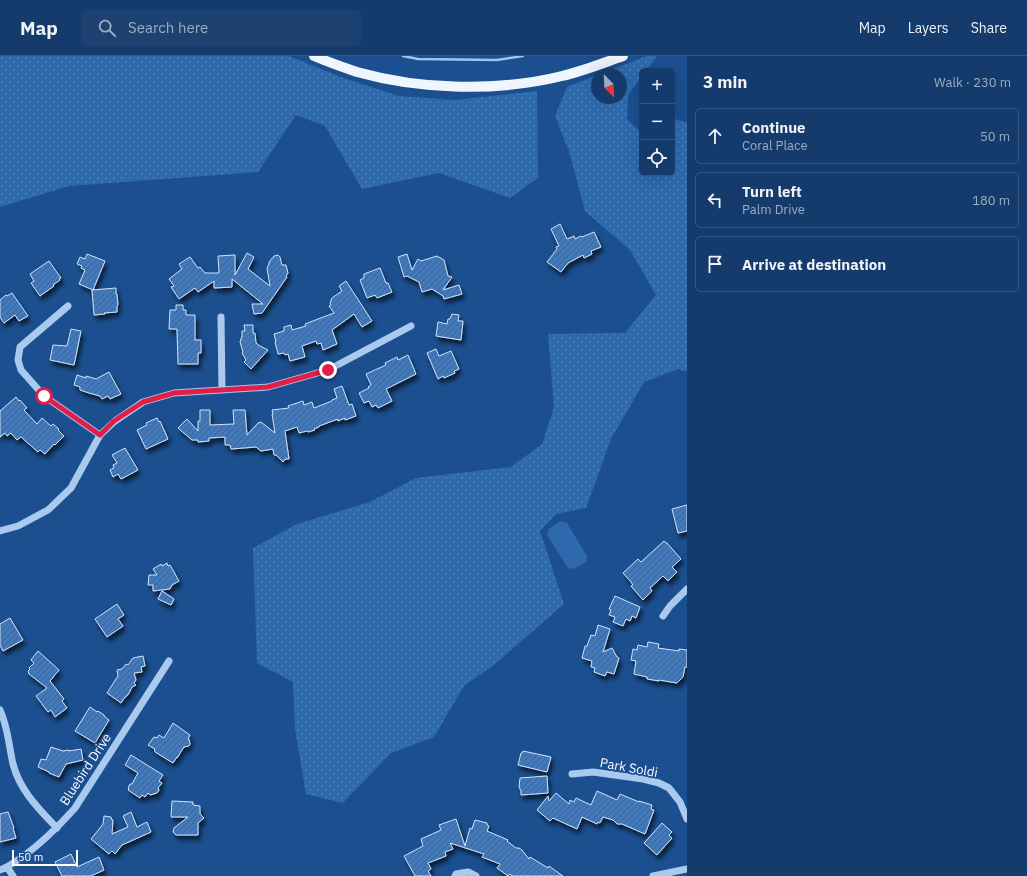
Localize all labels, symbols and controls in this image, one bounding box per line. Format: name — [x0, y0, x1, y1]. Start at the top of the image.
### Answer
search box — [82, 10, 362, 46]
text: Map — [20, 16, 58, 40]
icon: search — [96, 17, 118, 39]
text: Search here — [128, 18, 208, 37]
text: Map — [859, 19, 886, 37]
text: Layers — [908, 19, 949, 37]
text: Share — [971, 19, 1007, 37]
north arrow — [591, 68, 627, 104]
map controls — [639, 68, 675, 176]
button: + — [639, 68, 675, 104]
text: 3 min — [703, 71, 747, 93]
text: Walk · 230 m — [934, 74, 1011, 91]
button: − — [639, 104, 675, 140]
text: Continue — [742, 118, 806, 137]
icon: ahead — [704, 125, 726, 147]
text: 50 m — [980, 128, 1010, 145]
text: Coral Place — [742, 137, 808, 154]
button: locate — [639, 140, 675, 176]
text: Turn left — [742, 182, 802, 201]
icon: left — [704, 189, 726, 211]
text: 180 m — [972, 192, 1010, 209]
text: Palm Drive — [742, 201, 805, 218]
icon: arrive — [704, 253, 726, 275]
text: Arrive at destination — [742, 255, 886, 274]
route end — [319, 361, 337, 379]
route start — [35, 387, 53, 405]
street label: Bluebird Drive — [56, 730, 115, 809]
street label: Park Soldi — [599, 754, 659, 781]
scale bar — [12, 848, 78, 867]
text: 50 m — [18, 850, 43, 864]

